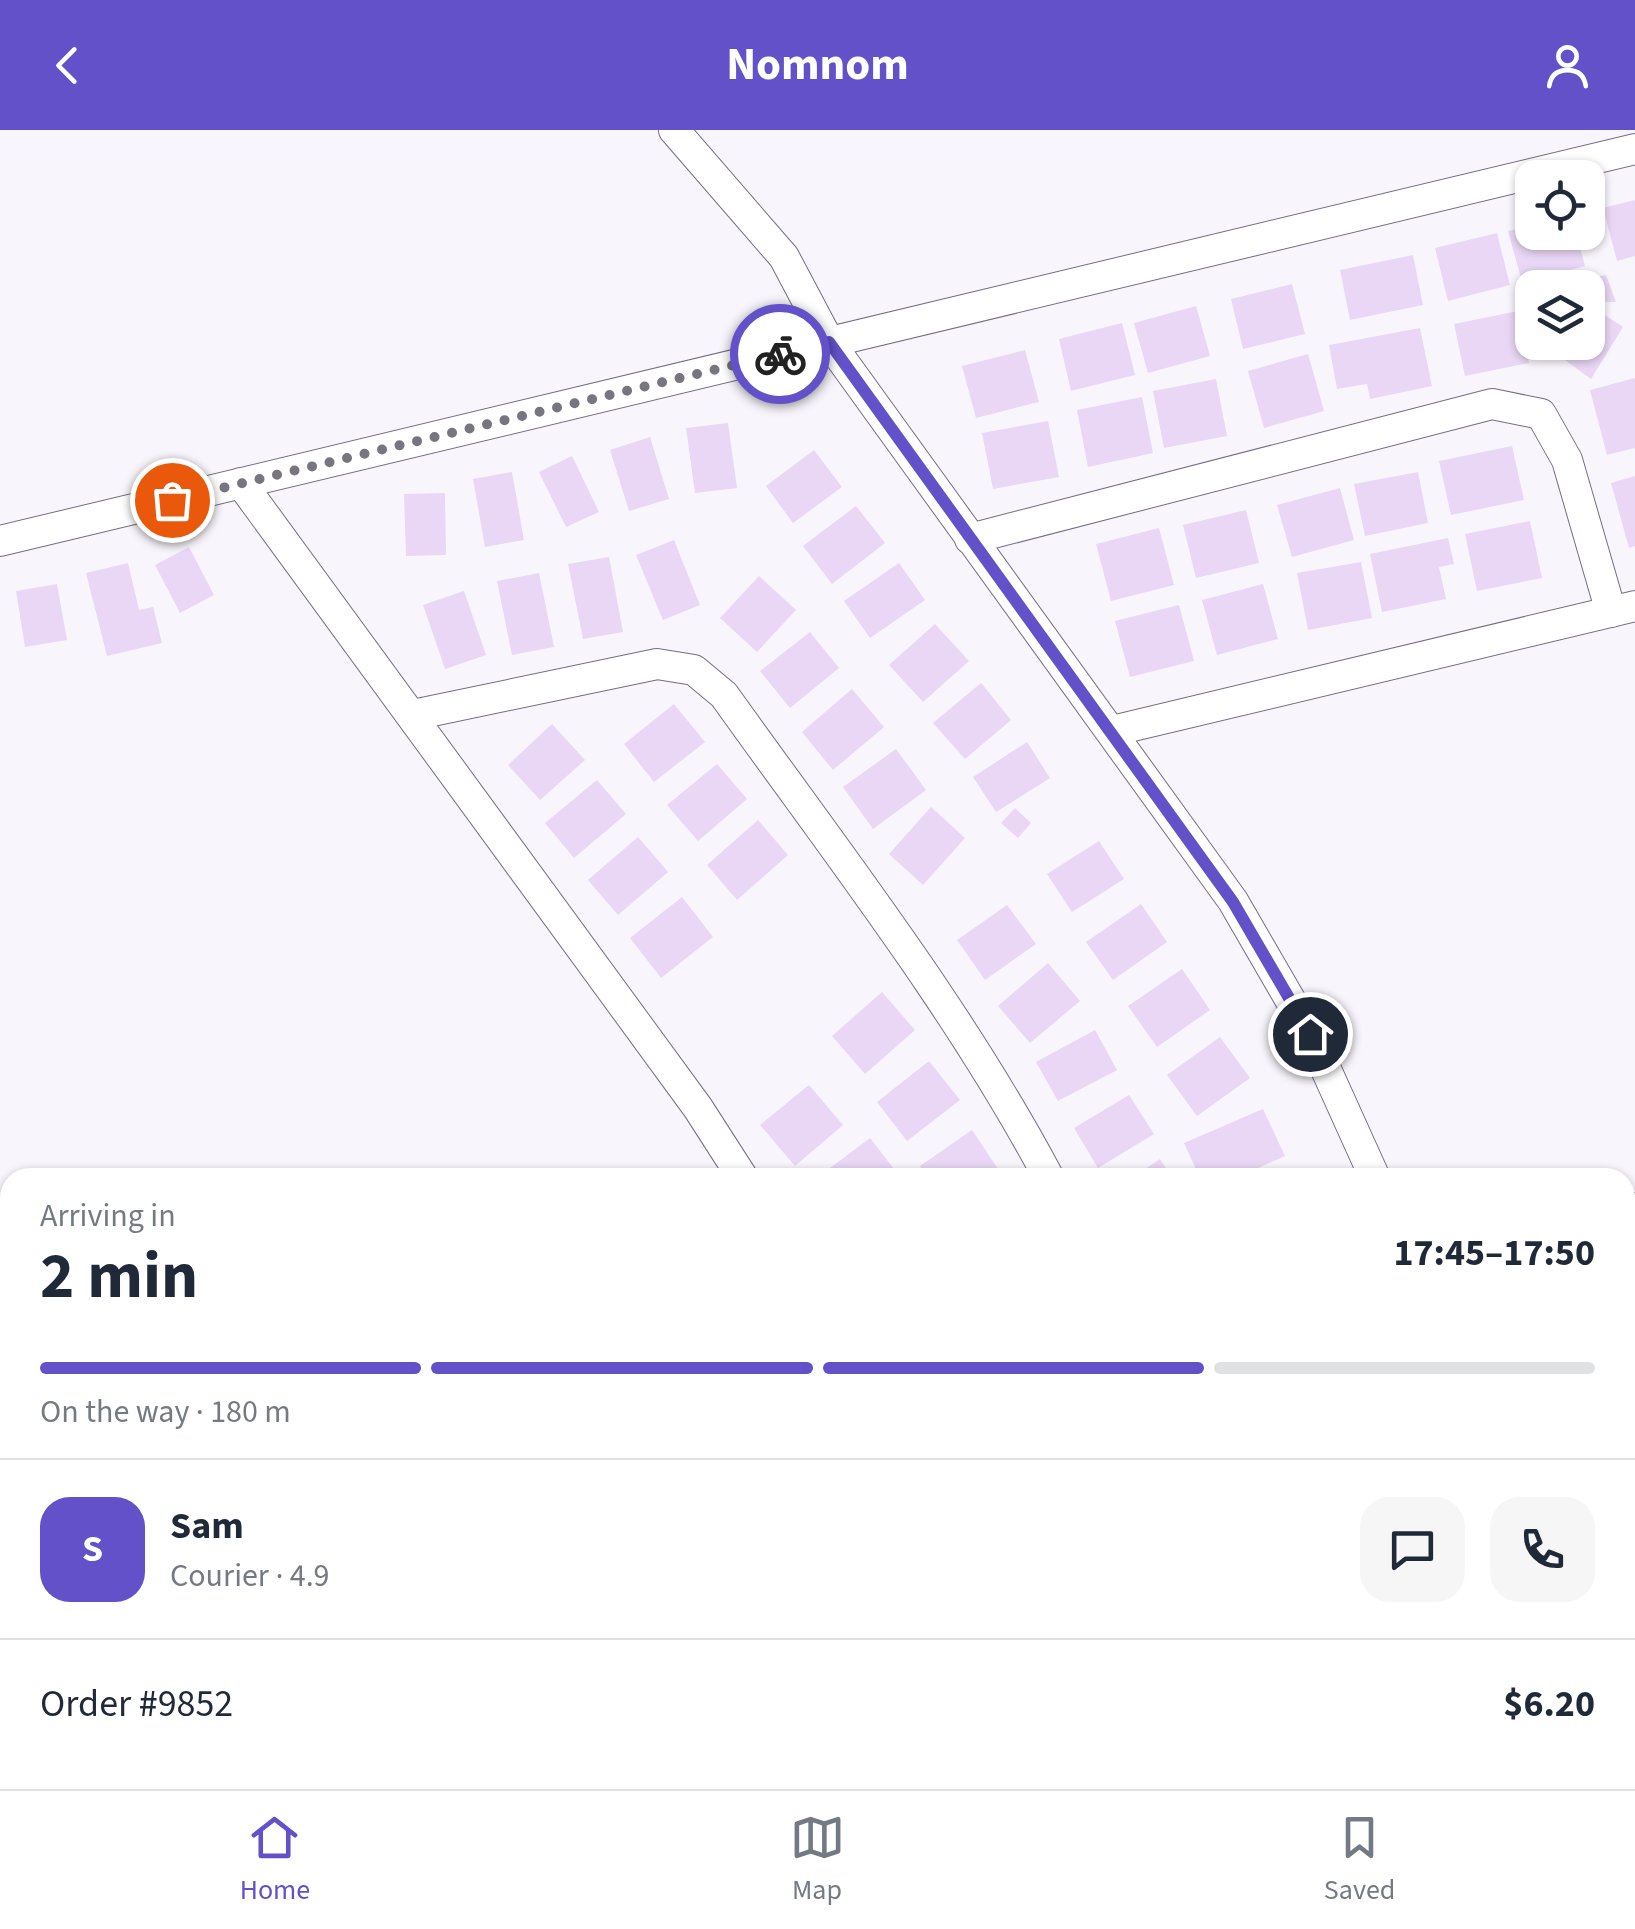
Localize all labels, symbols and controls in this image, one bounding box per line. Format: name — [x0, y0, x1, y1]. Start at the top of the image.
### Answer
text: Nomnom — [726, 33, 909, 97]
icon: back — [40, 38, 95, 93]
icon: person — [1540, 38, 1595, 93]
map controls — [1515, 160, 1605, 360]
button: locate — [1515, 160, 1605, 250]
button: layers — [1515, 270, 1605, 360]
courier — [730, 304, 830, 404]
icon: bike — [753, 327, 808, 382]
pin — [130, 458, 215, 543]
icon: bag — [145, 473, 200, 528]
pin — [1268, 992, 1353, 1077]
icon: home — [1283, 1007, 1338, 1062]
text: Arriving in — [40, 1193, 176, 1239]
text: 17:45–17:50 — [1393, 1226, 1595, 1280]
text: 2 min — [40, 1230, 198, 1323]
text: On the way · 180 m — [40, 1389, 291, 1435]
button: chat — [1360, 1497, 1465, 1602]
button: phone — [1490, 1497, 1595, 1602]
text: Sam — [170, 1499, 244, 1553]
text: S — [82, 1522, 103, 1576]
text: Courier · 4.9 — [170, 1553, 330, 1599]
text: Order #9852 — [40, 1677, 233, 1731]
text: $6.20 — [1503, 1677, 1595, 1731]
tab: Home — [240, 1810, 310, 1910]
tab: Map — [790, 1810, 845, 1910]
tab: Saved — [1324, 1810, 1395, 1910]

